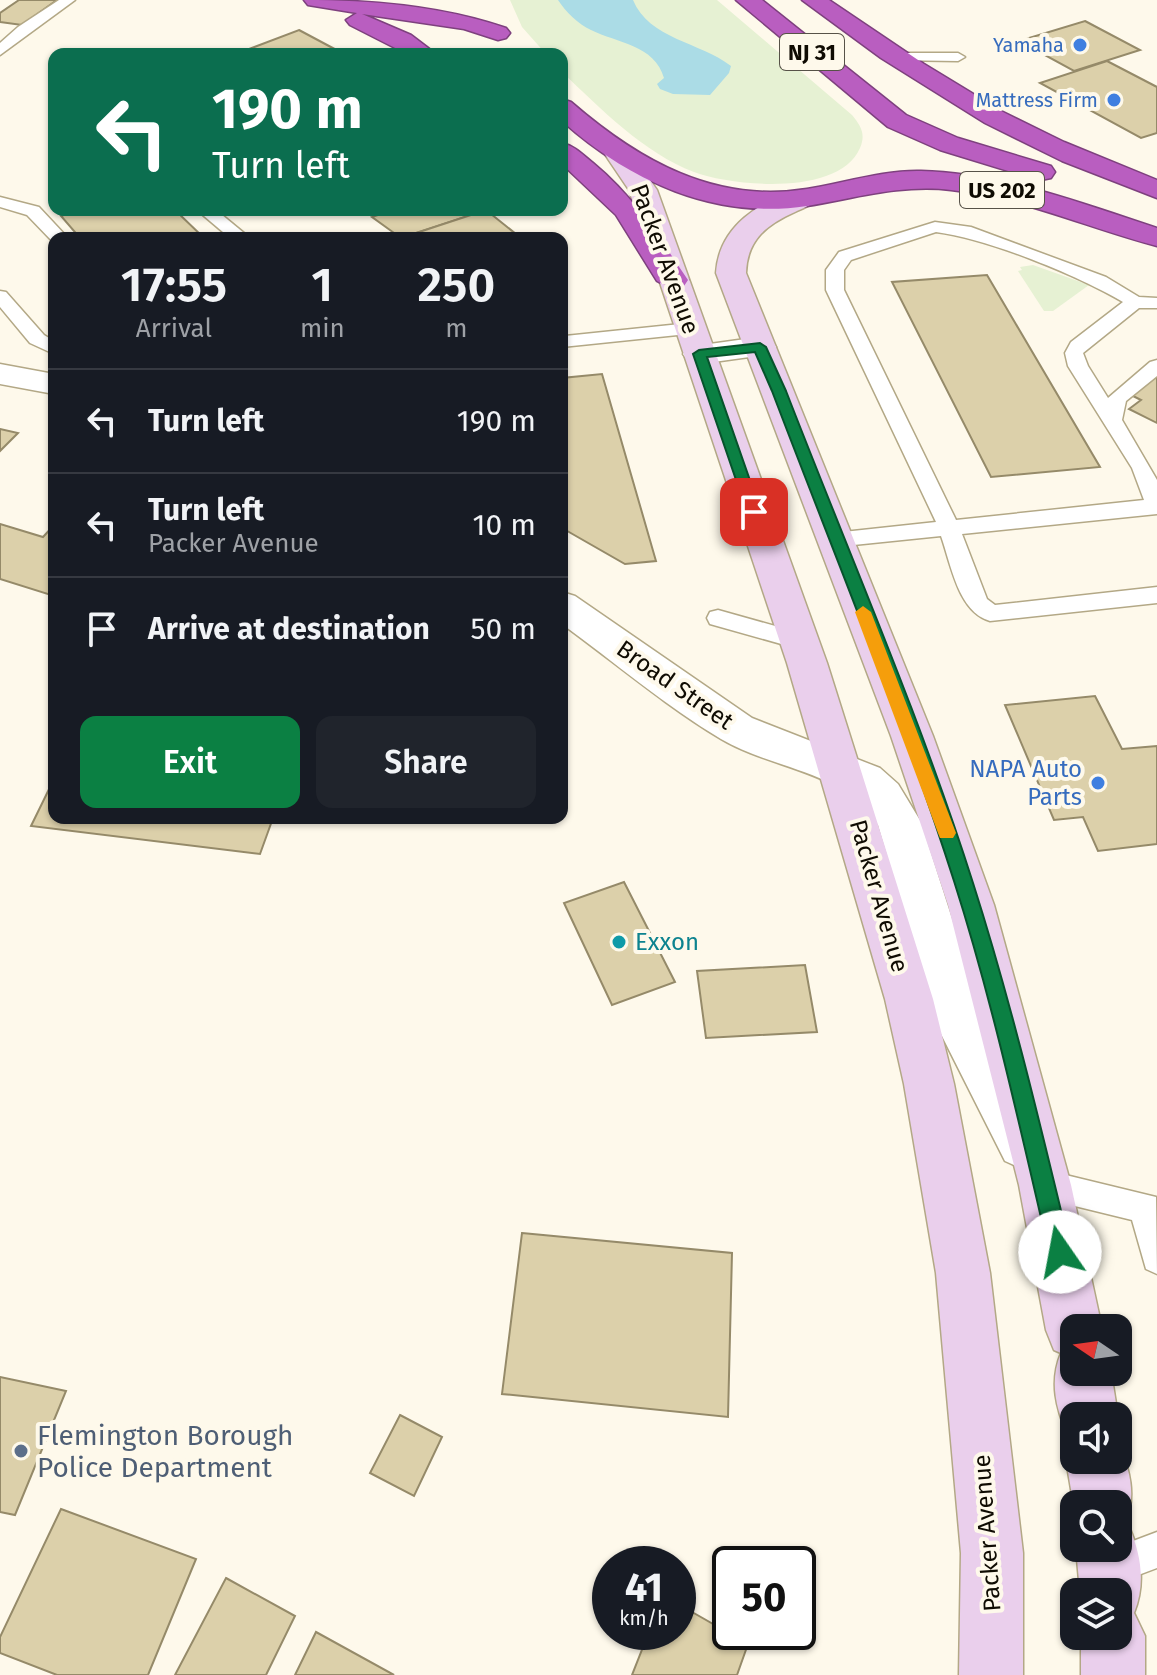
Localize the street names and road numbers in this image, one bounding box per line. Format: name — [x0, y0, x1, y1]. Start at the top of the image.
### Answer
road number: NJ 31 — [780, 34, 844, 70]
road number: US 202 — [960, 172, 1044, 208]
street label: Packer Avenue — [625, 180, 705, 338]
street label: Broad Street — [611, 635, 739, 736]
street label: Packer Avenue — [844, 816, 914, 976]
street label: Packer Avenue — [968, 1453, 1006, 1613]

